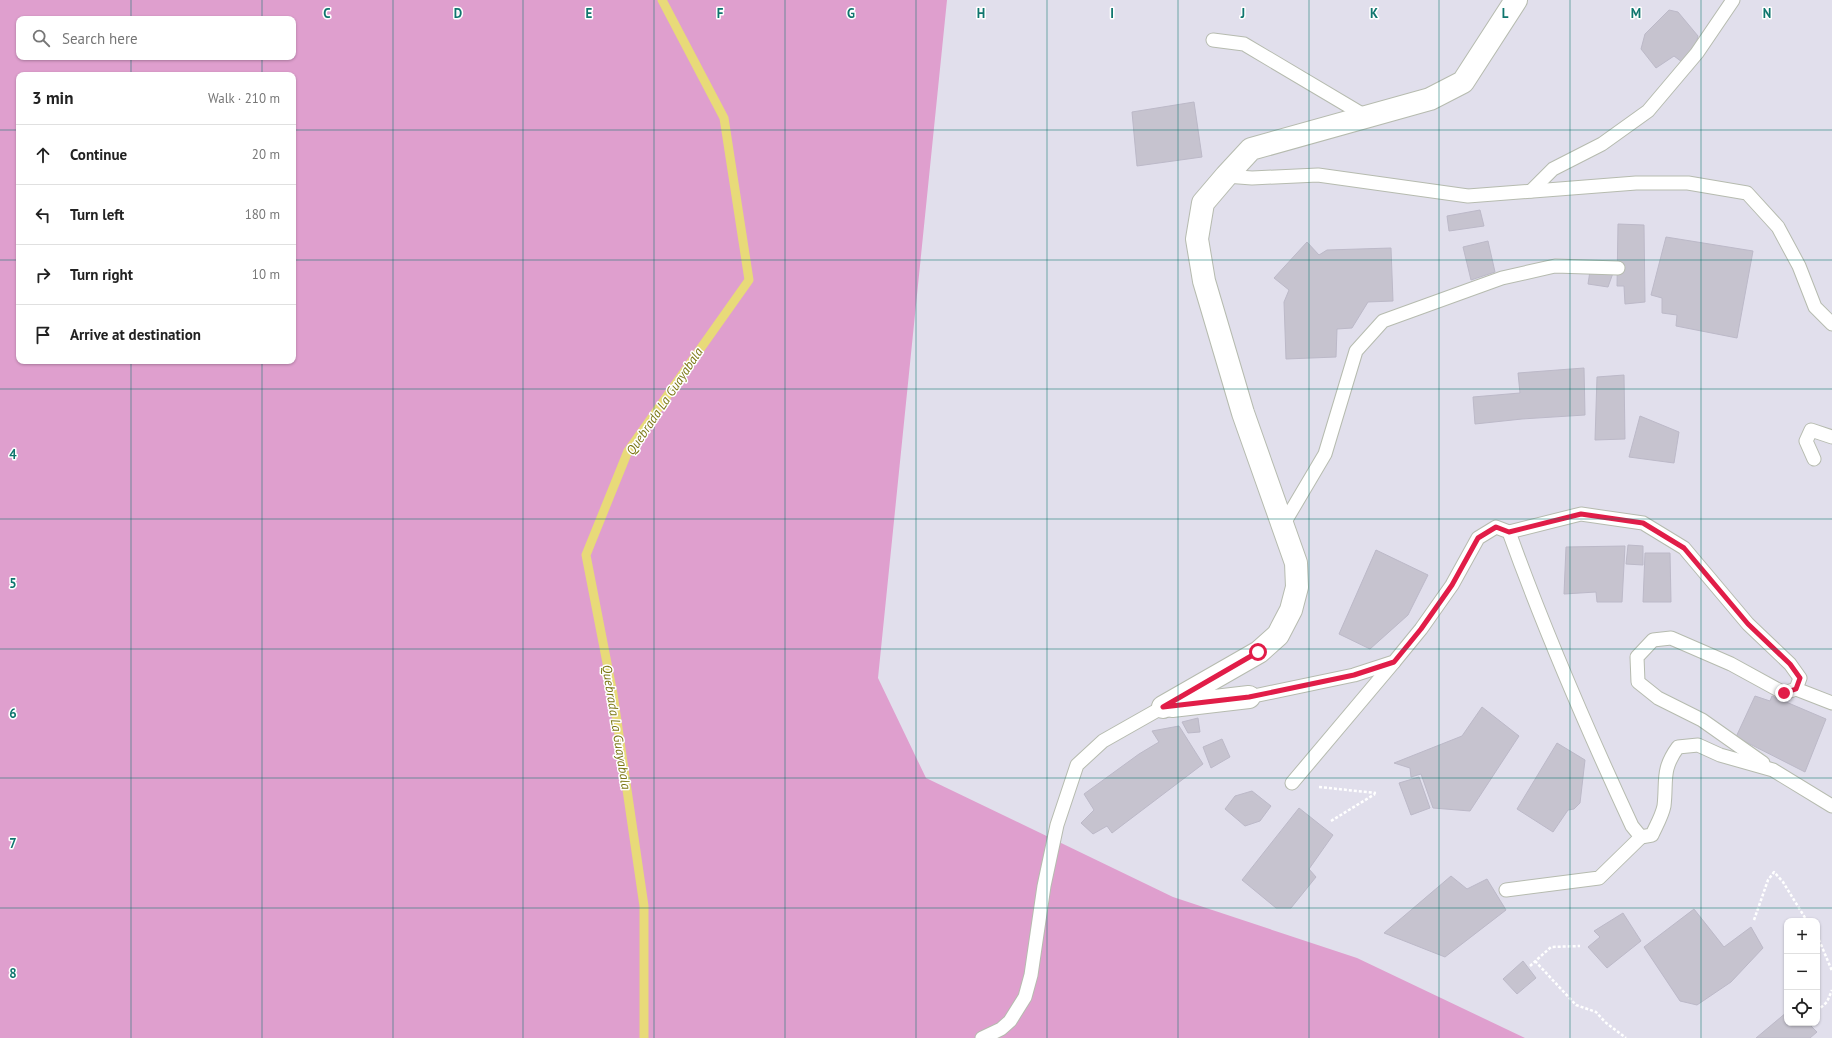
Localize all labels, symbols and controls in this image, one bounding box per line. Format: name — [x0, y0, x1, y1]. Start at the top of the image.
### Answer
text: C — [323, 5, 331, 22]
text: D — [454, 5, 462, 22]
text: E — [586, 5, 593, 22]
text: F — [717, 5, 724, 22]
text: G — [847, 5, 855, 22]
text: H — [977, 5, 985, 22]
text: I — [1110, 5, 1114, 22]
text: J — [1240, 5, 1245, 22]
text: K — [1370, 5, 1378, 22]
text: L — [1502, 5, 1509, 22]
text: M — [1631, 5, 1641, 22]
text: N — [1763, 5, 1771, 22]
search box — [16, 16, 296, 60]
icon: search — [30, 27, 52, 49]
text: Search here — [62, 29, 138, 48]
text: 3 min — [32, 87, 73, 109]
text: Walk · 210 m — [208, 90, 280, 107]
icon: ahead — [32, 144, 54, 166]
text: Continue — [70, 145, 127, 164]
text: 20 m — [252, 146, 280, 163]
icon: left — [32, 204, 54, 226]
text: Turn left — [70, 205, 124, 224]
text: 180 m — [245, 206, 280, 223]
icon: right — [32, 264, 54, 286]
text: Turn right — [70, 265, 133, 284]
text: 10 m — [252, 266, 280, 283]
icon: arrive — [32, 324, 54, 346]
text: Arrive at destination — [70, 325, 201, 344]
water label: Quebrada La Guayabala — [622, 344, 707, 458]
text: 4 — [9, 446, 17, 463]
text: 5 — [9, 575, 17, 592]
route start — [1249, 643, 1267, 661]
water label: Quebrada La Guayabala — [598, 664, 635, 791]
route end — [1775, 684, 1793, 702]
text: 6 — [9, 705, 17, 722]
text: 7 — [9, 835, 17, 852]
map controls — [1784, 918, 1820, 1026]
button: + — [1784, 918, 1820, 954]
button: − — [1784, 954, 1820, 990]
text: 8 — [9, 965, 17, 982]
button: locate — [1784, 990, 1820, 1026]

